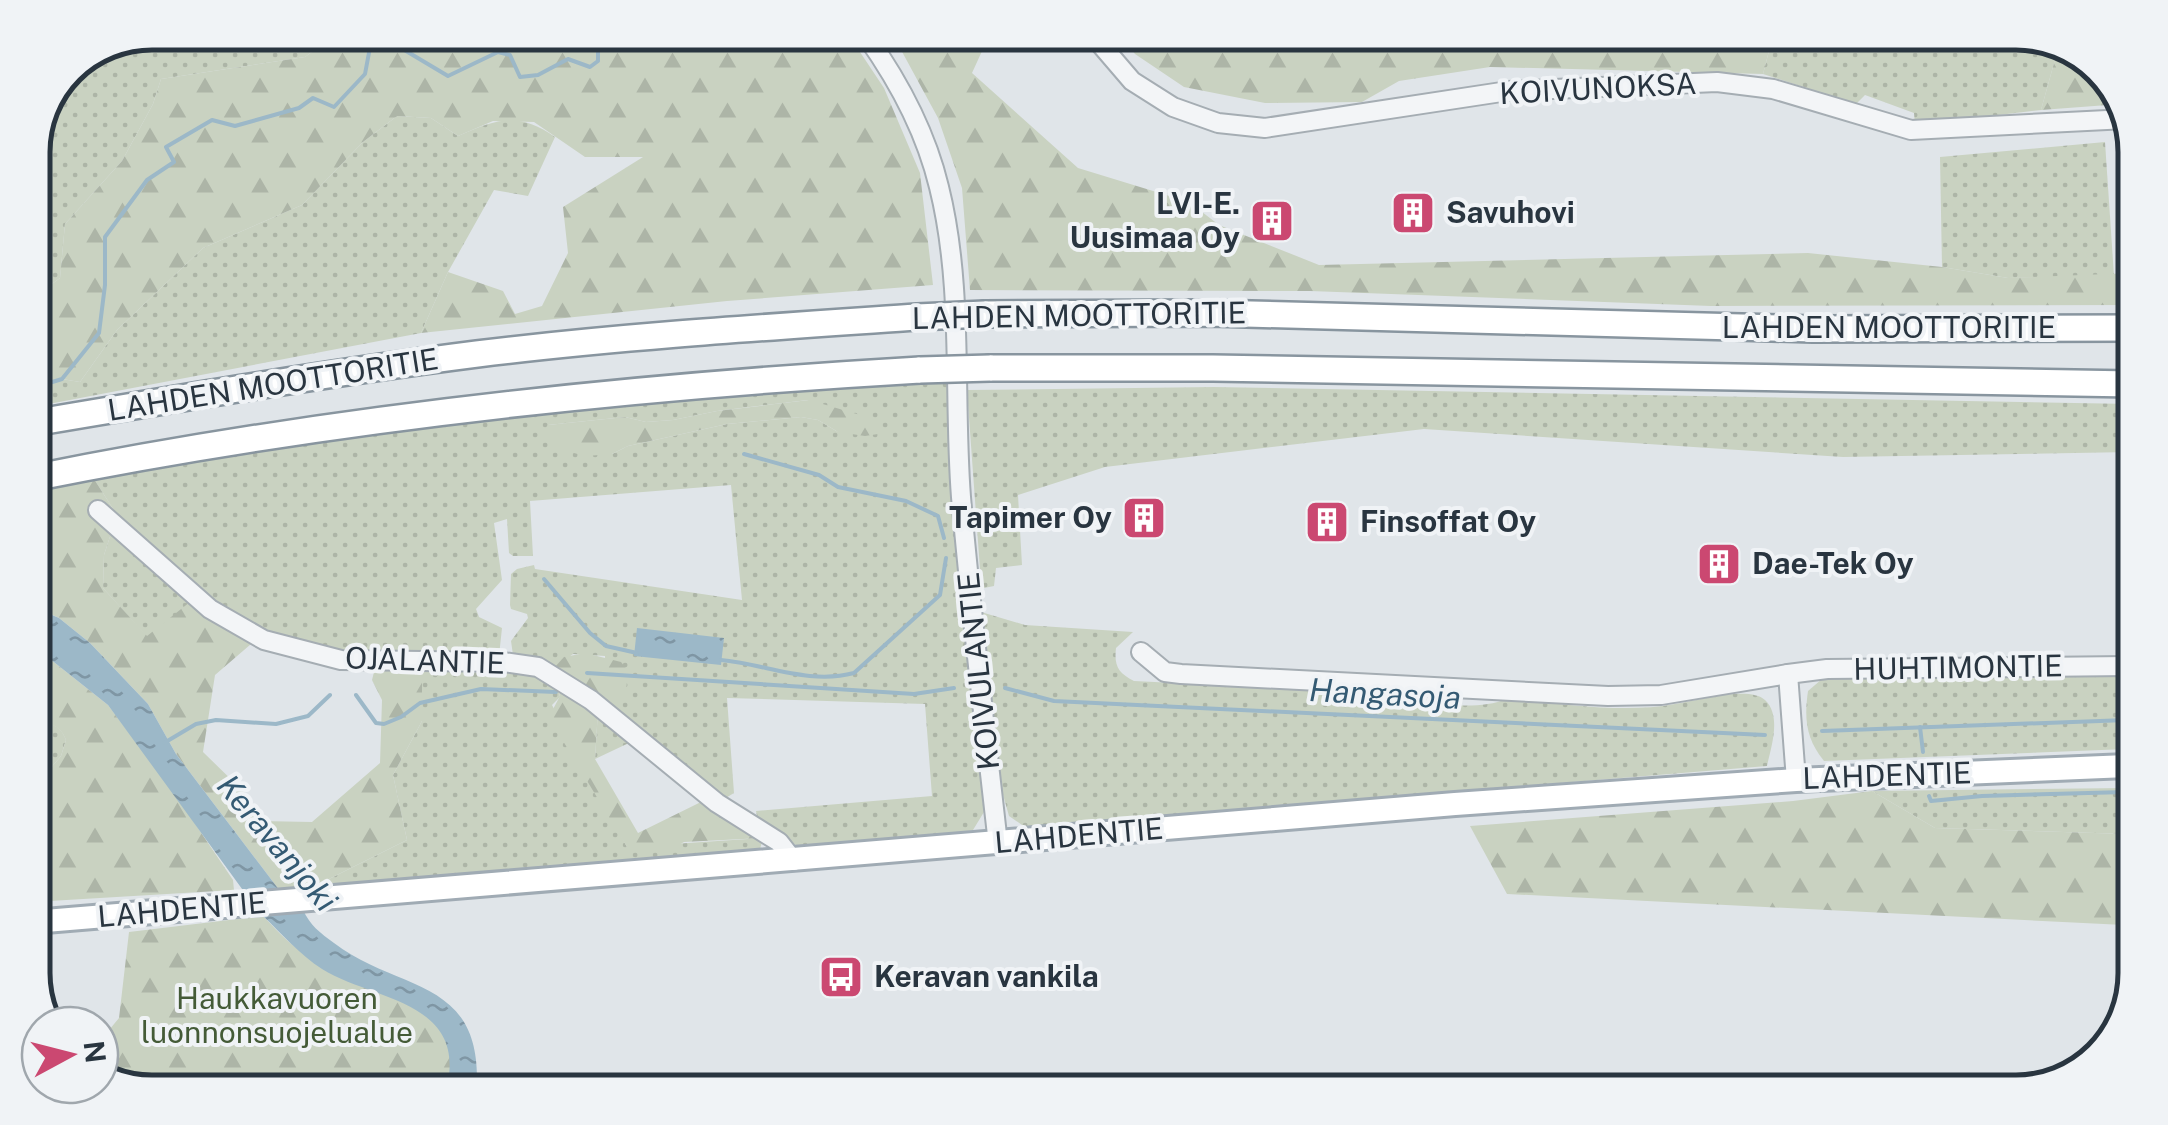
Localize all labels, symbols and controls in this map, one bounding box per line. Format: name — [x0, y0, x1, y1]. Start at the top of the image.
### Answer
street label: KOIVUNOKSA — [1499, 65, 1697, 111]
place label: LVI-E. Uusimaa Oy — [1069, 185, 1240, 255]
building icon: Savuhovi — [1390, 190, 1436, 236]
place label: Savuhovi — [1446, 194, 1575, 230]
building icon: LVI-E. Uusimaa Oy — [1249, 198, 1295, 244]
street label: LAHDEN MOOTTORITIE — [912, 294, 1246, 336]
street label: LAHDEN MOOTTORITIE — [1722, 309, 2056, 345]
street label: LAHDEN MOOTTORITIE — [105, 340, 441, 428]
building icon: Tapimer Oy — [1121, 495, 1167, 541]
place label: Tapimer Oy — [949, 499, 1112, 535]
building icon: Finsoffat Oy — [1304, 499, 1350, 545]
place label: Finsoffat Oy — [1360, 503, 1536, 539]
building icon: Dae-Tek Oy — [1696, 541, 1742, 587]
place label: Dae-Tek Oy — [1752, 545, 1914, 581]
street label: KOIVULANTIE — [950, 570, 1006, 772]
street label: OJALANTIE — [344, 639, 506, 681]
street label: HUHTIMONTIE — [1853, 647, 2063, 687]
water label: Hangasoja — [1308, 671, 1462, 716]
street label: LAHDENTIE — [1802, 754, 1972, 796]
water label: Keravanjoki — [210, 767, 345, 918]
street label: LAHDENTIE — [993, 810, 1165, 860]
street label: LAHDENTIE — [96, 884, 268, 934]
bus stop icon: Keravan vankila — [818, 954, 864, 1000]
place label: Keravan vankila — [874, 958, 1099, 994]
park label: Haukkavuoren luonnonsuojelualue — [141, 980, 413, 1050]
north arrow — [20, 1005, 120, 1105]
text: N — [78, 1039, 113, 1065]

